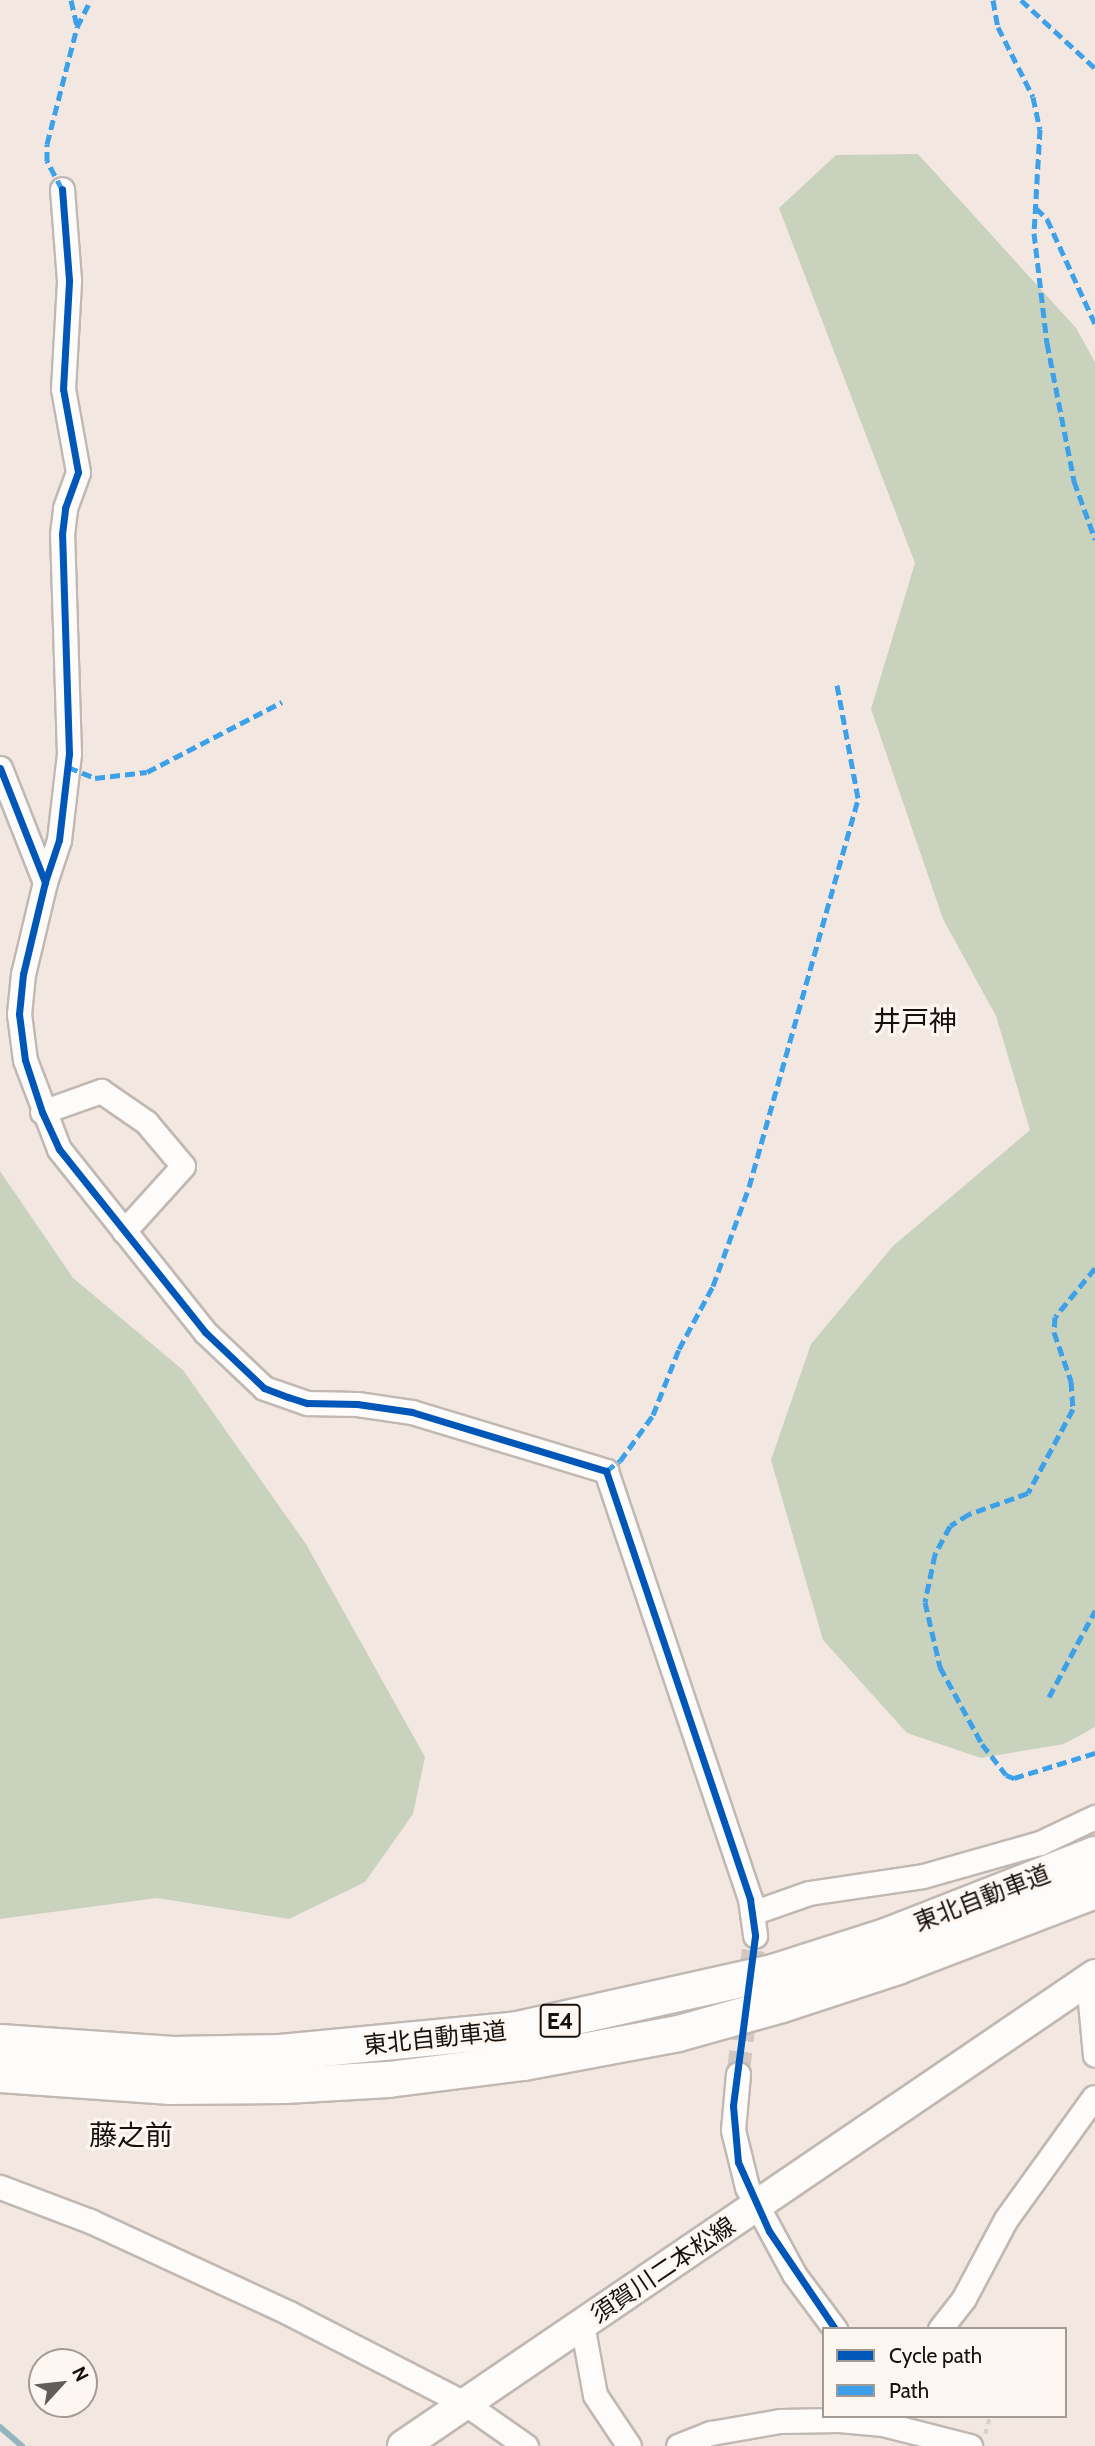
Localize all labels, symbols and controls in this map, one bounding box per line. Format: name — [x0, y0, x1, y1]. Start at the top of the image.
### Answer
district label: 井戸神 — [873, 1004, 957, 1038]
street label: 東北自動車道 — [910, 1859, 1054, 1937]
road number: E4 — [539, 2002, 581, 2040]
street label: 東北自動車道 — [362, 2016, 508, 2060]
district label: 藤之前 — [89, 2118, 173, 2152]
street label: 須賀川二本松線 — [585, 2211, 741, 2329]
legend — [822, 2327, 1067, 2418]
text: Cycle path — [889, 2343, 982, 2368]
north arrow — [28, 2348, 98, 2418]
text: N — [67, 2363, 94, 2385]
text: Path — [889, 2378, 929, 2403]

